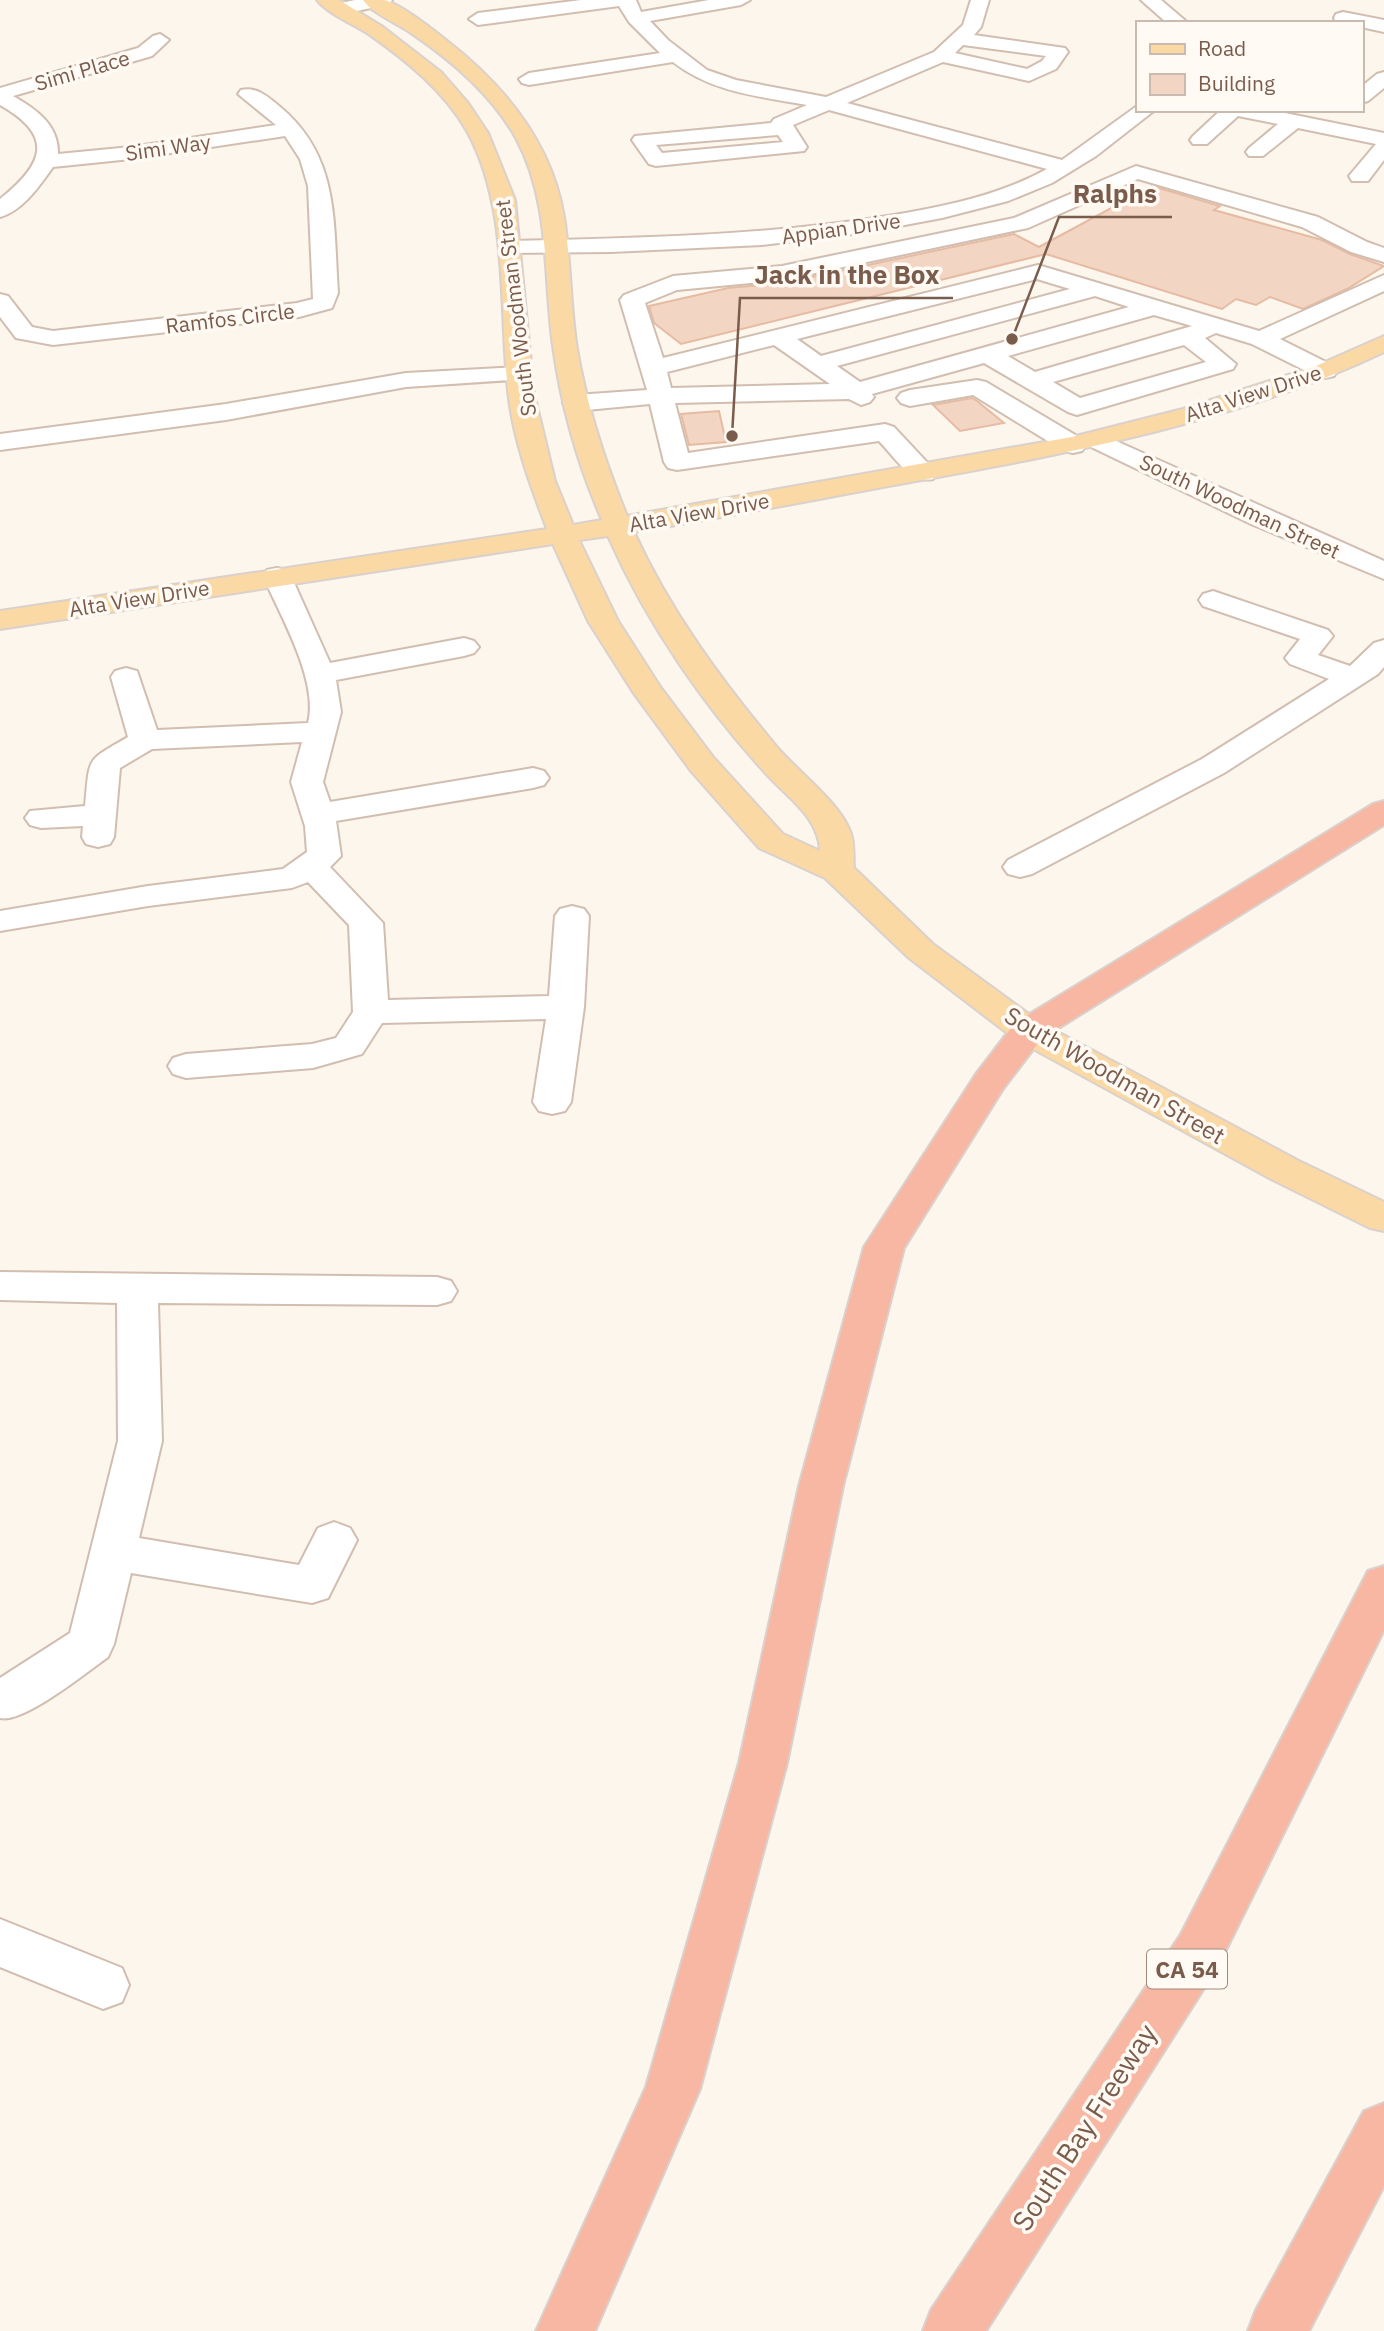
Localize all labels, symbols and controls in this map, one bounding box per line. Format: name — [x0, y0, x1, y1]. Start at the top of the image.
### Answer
legend — [1136, 21, 1363, 112]
text: Road — [1198, 34, 1246, 62]
street label: Simi Place — [31, 43, 133, 97]
text: Building — [1198, 69, 1275, 97]
street label: Simi Way — [123, 127, 213, 167]
callout: Ralphs — [1059, 170, 1172, 217]
text: Ralphs — [1073, 176, 1157, 210]
street label: South Woodman Street — [488, 198, 542, 418]
street label: Appian Drive — [780, 206, 902, 250]
callout: Jack in the Box — [740, 251, 953, 298]
text: Jack in the Box — [754, 257, 940, 291]
street label: Ramfos Circle — [164, 296, 296, 340]
street label: Alta View Drive — [1181, 358, 1325, 428]
street label: South Woodman Street — [1135, 447, 1345, 565]
street label: Alta View Drive — [627, 486, 771, 538]
street label: Alta View Drive — [67, 573, 211, 623]
street label: South Woodman Street — [999, 999, 1231, 1151]
road number: CA 54 — [1147, 1950, 1227, 1988]
street label: South Bay Freeway — [1003, 2016, 1165, 2238]

